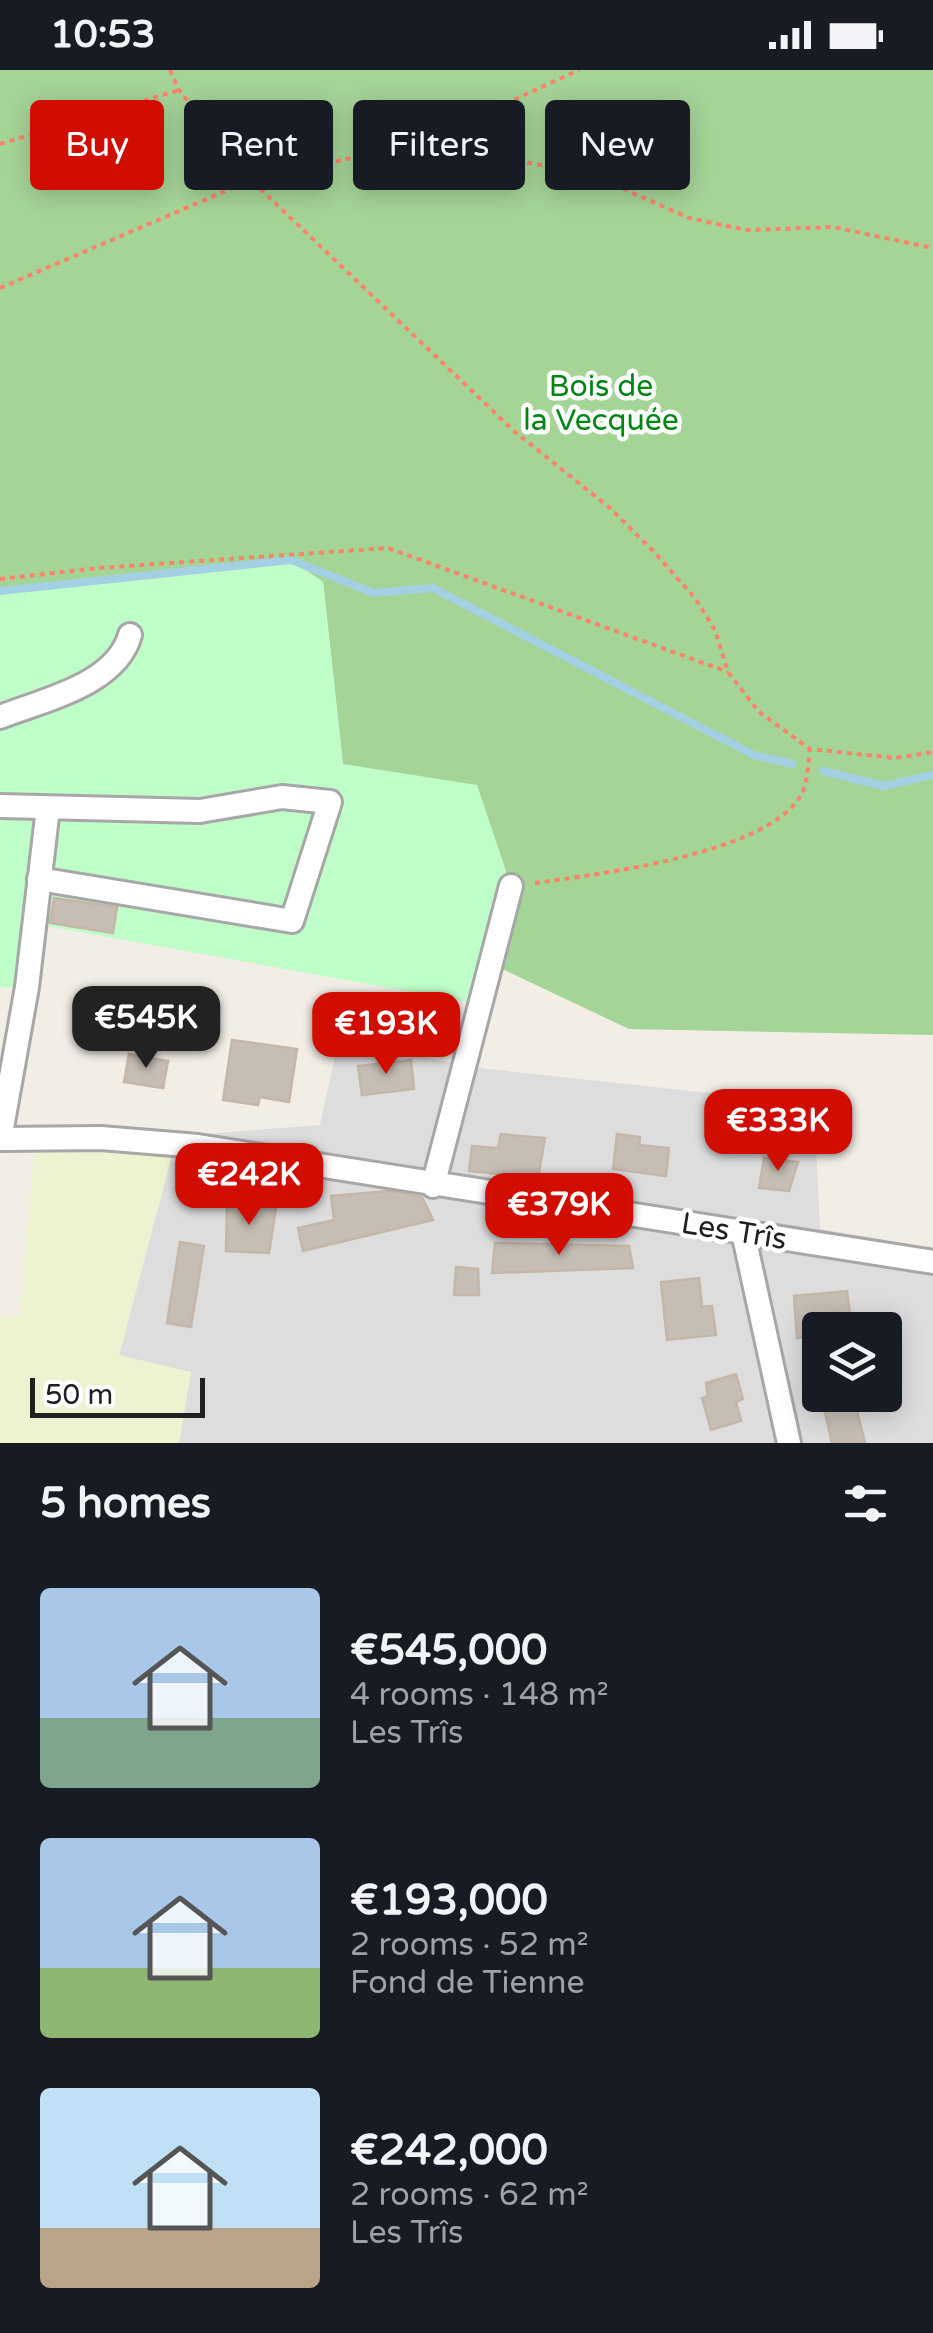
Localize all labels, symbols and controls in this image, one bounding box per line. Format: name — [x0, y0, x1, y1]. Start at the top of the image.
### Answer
text: 10:53 — [50, 12, 155, 58]
chip: Buy — [30, 100, 164, 190]
chip: Rent — [184, 100, 333, 190]
chip: Filters — [353, 100, 525, 190]
chip: New — [545, 100, 690, 190]
park label: Bois de la Vecquée — [523, 368, 679, 439]
pin: €545K — [76, 986, 216, 1071]
pin: €193K — [316, 992, 456, 1077]
text: €545K — [94, 999, 198, 1037]
text: €193K — [334, 1005, 438, 1043]
pin: €333K — [708, 1089, 848, 1174]
text: €333K — [726, 1102, 830, 1140]
pin: €242K — [179, 1143, 319, 1228]
text: €242K — [197, 1156, 301, 1194]
pin: €379K — [489, 1173, 629, 1258]
text: €379K — [507, 1186, 611, 1224]
street label: Les Trîs — [679, 1205, 789, 1258]
map controls — [802, 1312, 902, 1412]
button: layers — [802, 1312, 902, 1412]
scale bar — [30, 1373, 205, 1418]
text: 50 m — [45, 1378, 113, 1412]
icon: filters — [838, 1476, 893, 1531]
text: 5 homes — [40, 1478, 211, 1529]
text: €545,000 — [350, 1625, 547, 1676]
icon: home — [120, 1628, 240, 1748]
text: 4 rooms · 148 m² — [350, 1676, 609, 1714]
text: Les Trîs — [350, 1714, 463, 1752]
text: €193,000 — [350, 1875, 548, 1926]
icon: home — [120, 1878, 240, 1998]
text: 2 rooms · 52 m² — [350, 1926, 589, 1964]
text: Fond de Tienne — [350, 1964, 585, 2002]
text: €242,000 — [350, 2125, 548, 2176]
icon: home — [120, 2128, 240, 2248]
text: 2 rooms · 62 m² — [350, 2176, 589, 2214]
text: Les Trîs — [350, 2214, 463, 2252]

